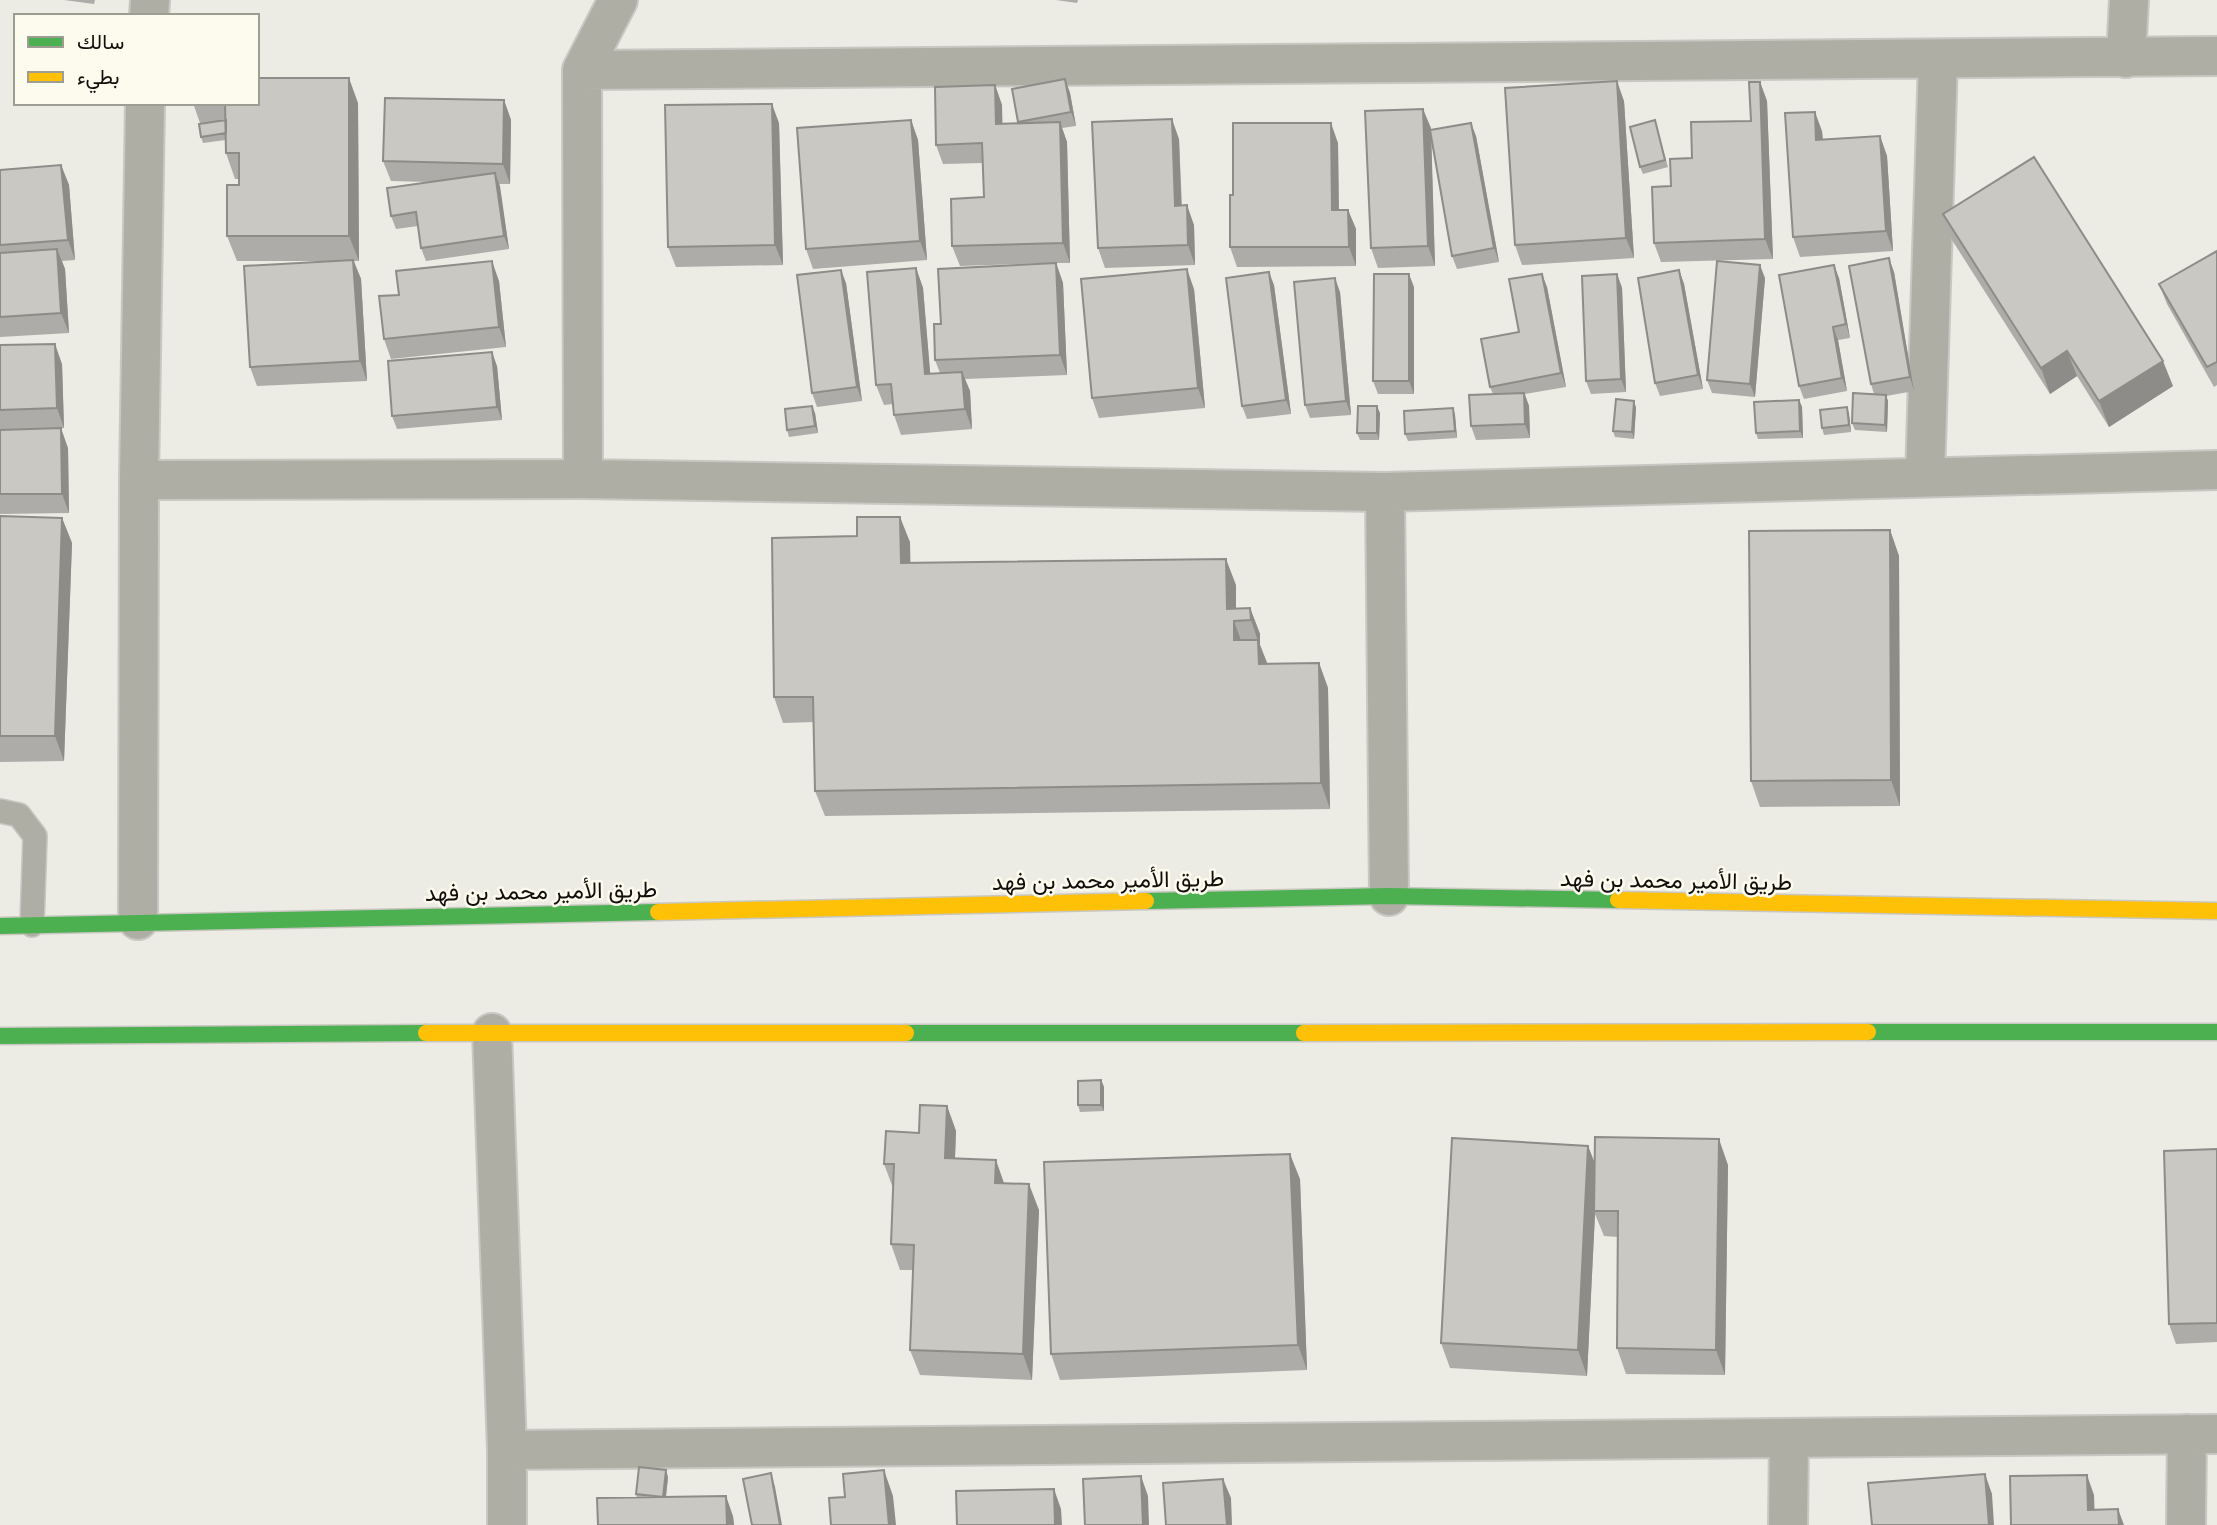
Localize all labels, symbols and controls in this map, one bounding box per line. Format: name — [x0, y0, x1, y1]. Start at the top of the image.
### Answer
legend — [14, 14, 259, 105]
text: سالك — [77, 27, 124, 55]
text: بطيء — [77, 62, 120, 94]
street label: طريق الأمير محمد بن فهد — [992, 861, 1224, 897]
street label: طريق الأمير محمد بن فهد — [1560, 861, 1792, 897]
street label: طريق الأمير محمد بن فهد — [425, 872, 657, 908]

